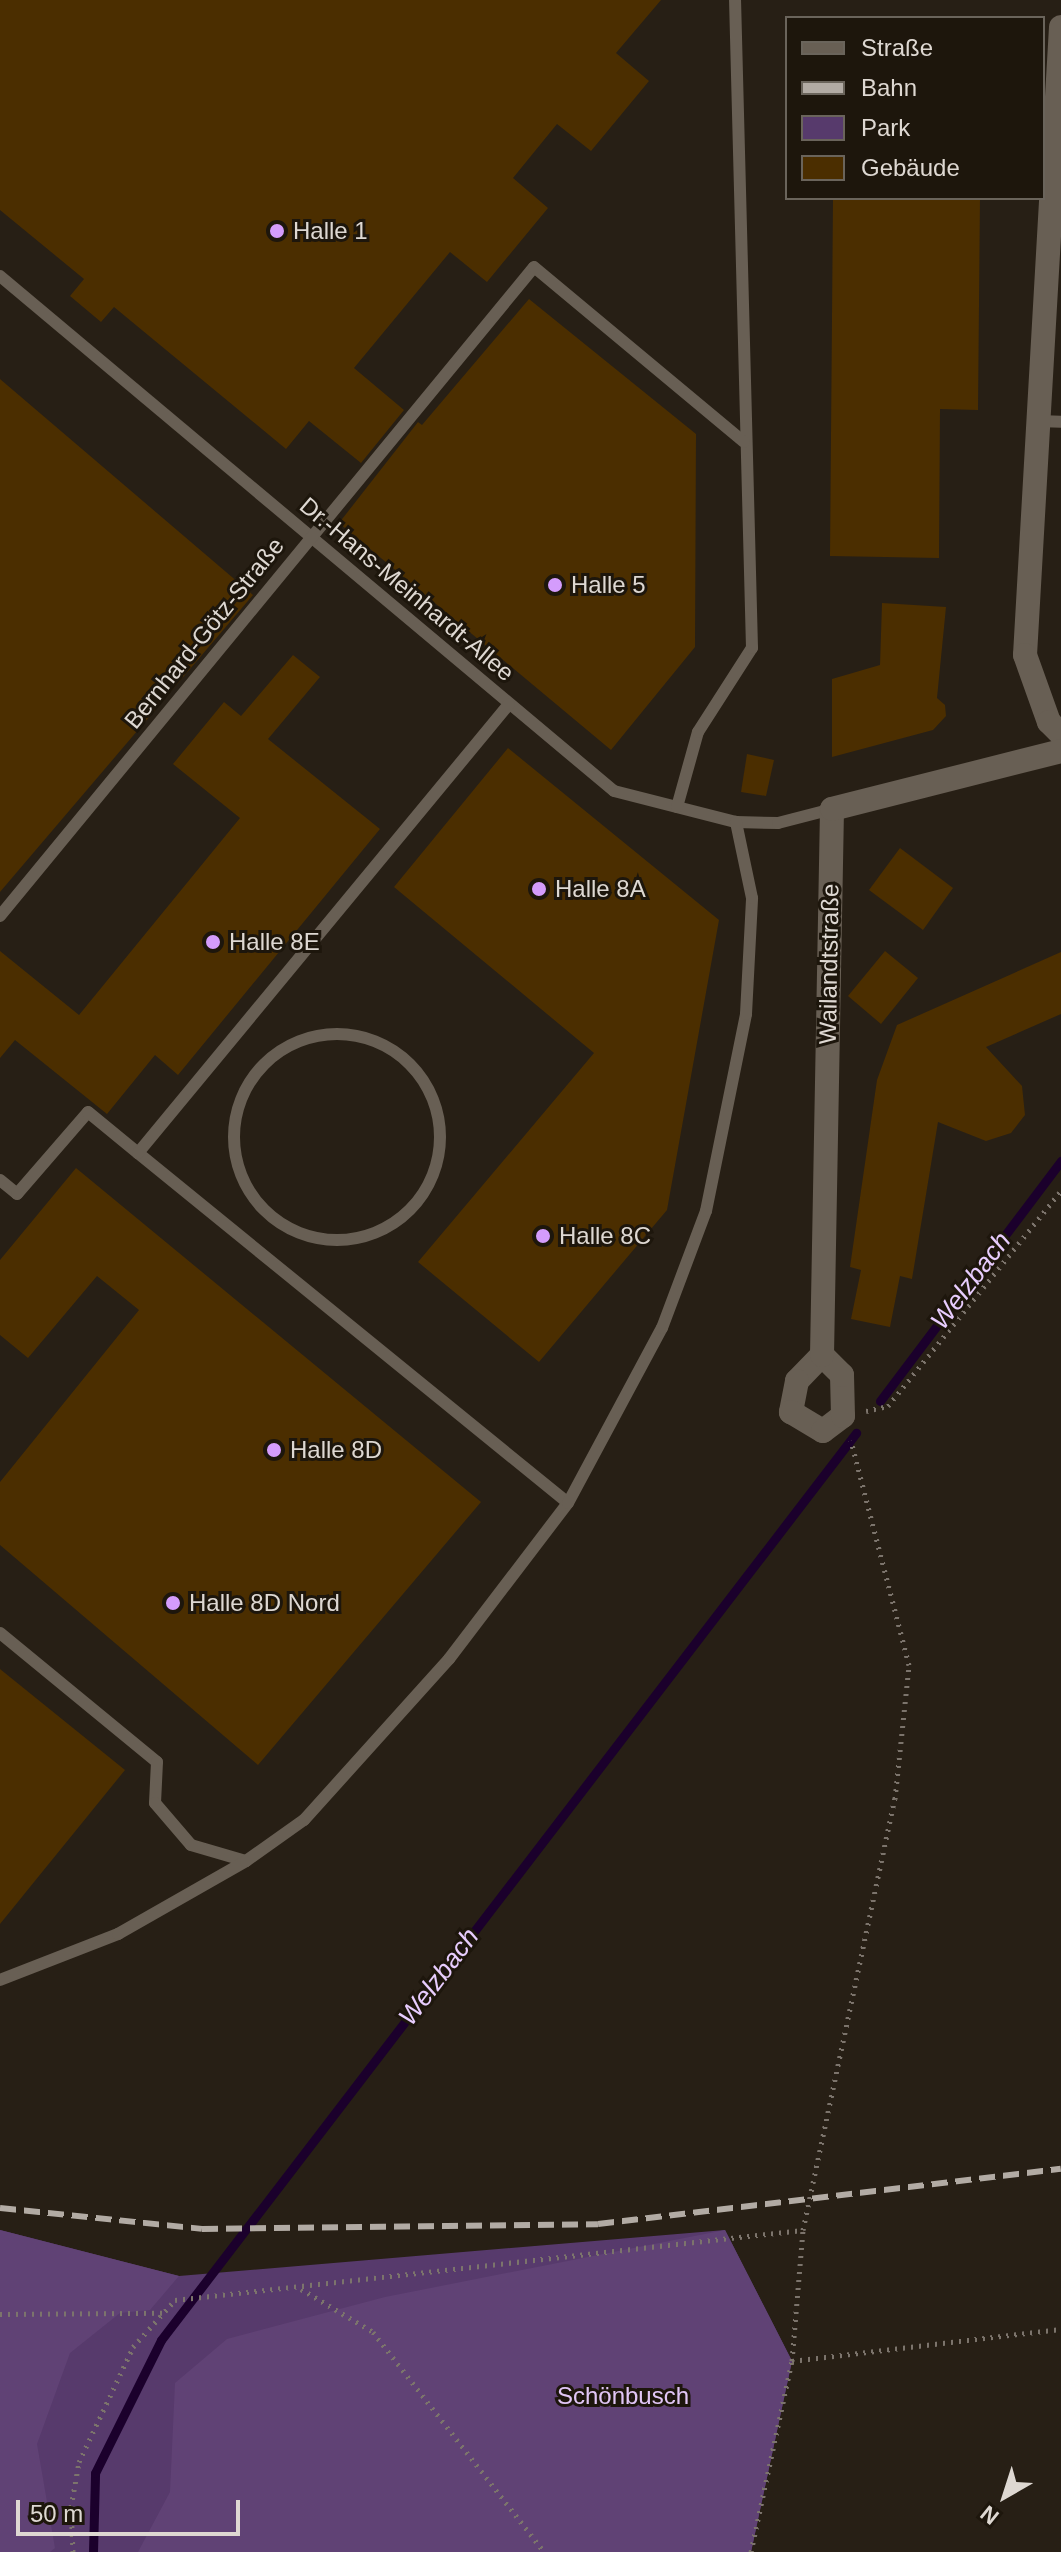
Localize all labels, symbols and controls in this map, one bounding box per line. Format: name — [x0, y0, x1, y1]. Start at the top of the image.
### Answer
legend — [785, 16, 1045, 200]
text: Straße — [861, 34, 933, 61]
text: Bahn — [861, 74, 917, 101]
text: Park — [861, 114, 910, 141]
text: Gebäude — [861, 154, 960, 181]
place label: Halle 1 — [293, 217, 368, 245]
marker: Halle 1 — [268, 222, 286, 240]
street label: Dr.-Hans-Meinhardt-Allee — [294, 491, 520, 687]
street label: Bernhard-Götz-Straße — [118, 532, 290, 734]
place label: Halle 5 — [571, 571, 646, 599]
marker: Halle 5 — [546, 576, 564, 594]
place label: Halle 8A — [555, 875, 646, 903]
marker: Halle 8A — [530, 880, 548, 898]
street label: Wailandtstraße — [813, 884, 845, 1044]
place label: Halle 8E — [229, 928, 320, 956]
marker: Halle 8E — [204, 933, 222, 951]
place label: Halle 8C — [559, 1222, 651, 1250]
water label: Welzbach — [924, 1226, 1018, 1336]
marker: Halle 8C — [534, 1227, 552, 1245]
place label: Halle 8D — [290, 1436, 382, 1464]
marker: Halle 8D — [265, 1441, 283, 1459]
place label: Halle 8D Nord — [189, 1589, 340, 1617]
marker: Halle 8D Nord — [164, 1594, 182, 1612]
water label: Welzbach — [392, 1922, 486, 2032]
park label: Schönbusch — [557, 2382, 689, 2410]
north arrow — [965, 2456, 1045, 2536]
scale bar — [20, 2484, 244, 2534]
text: 50 m — [30, 2500, 83, 2527]
text: N — [976, 2500, 1004, 2530]

